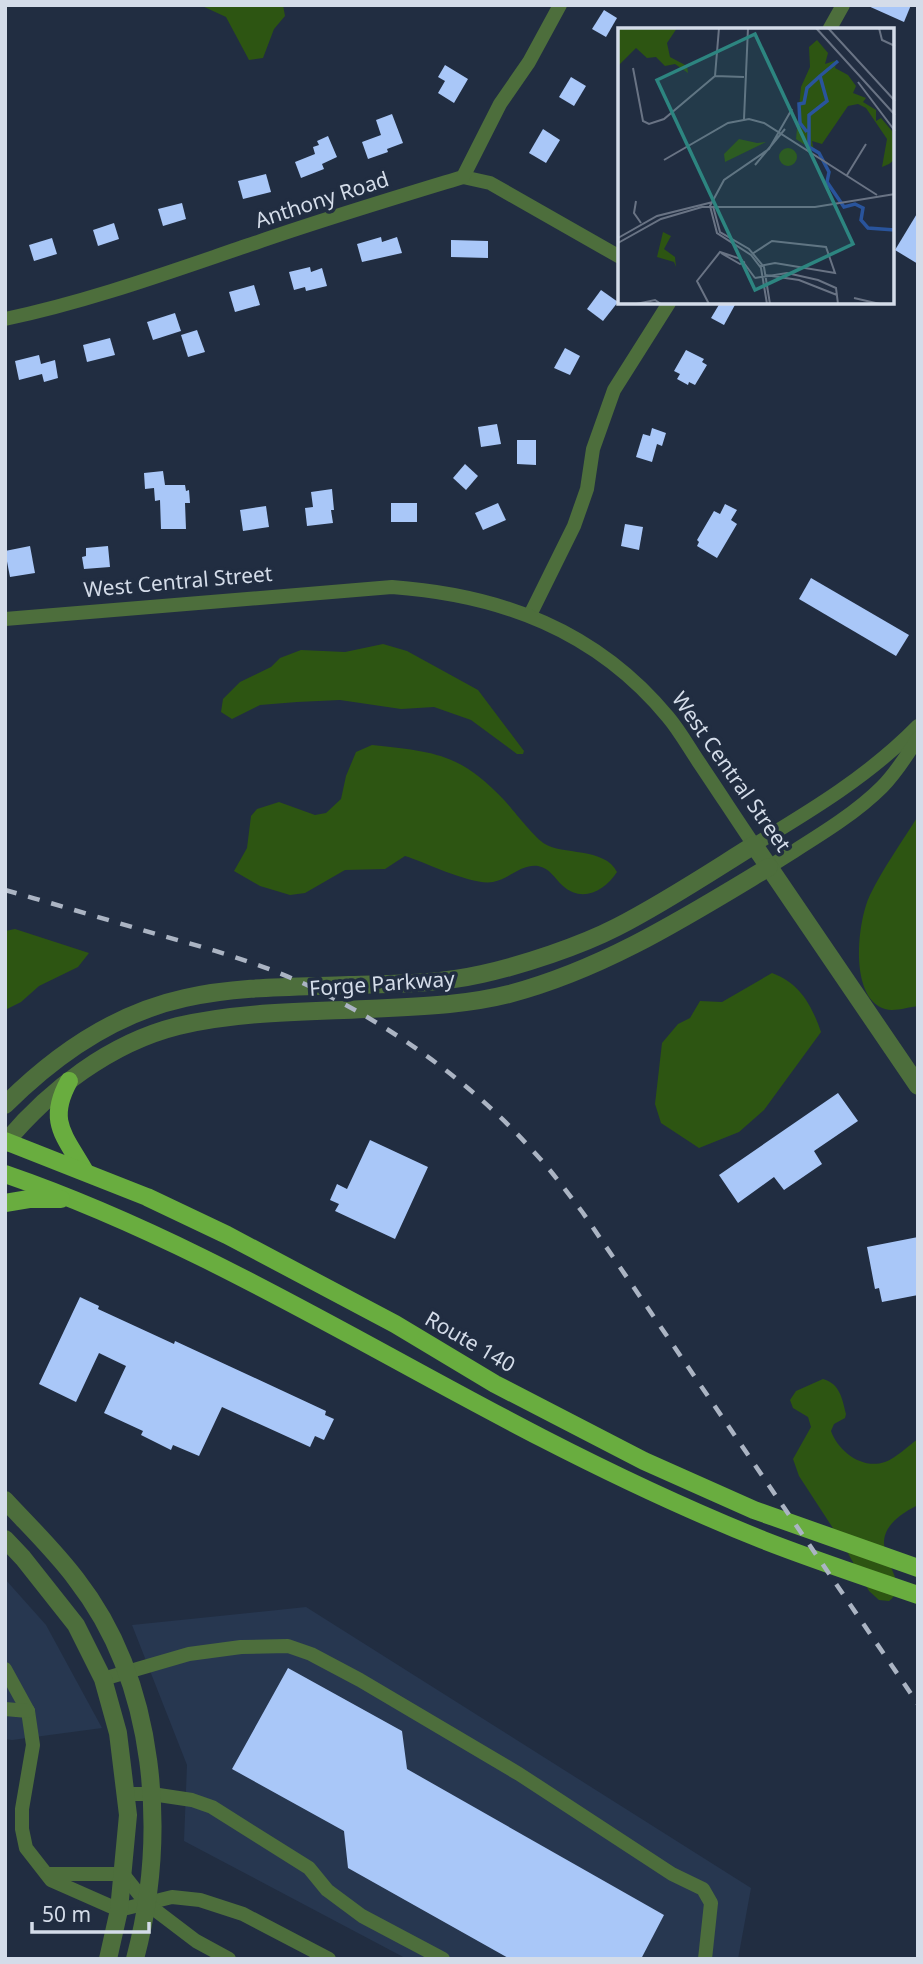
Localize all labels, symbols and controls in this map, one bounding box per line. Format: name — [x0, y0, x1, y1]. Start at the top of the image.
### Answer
inset map — [618, 28, 895, 304]
street label: Anthony Road — [251, 164, 392, 234]
street label: West Central Street — [82, 559, 274, 603]
street label: West Central Street — [666, 686, 798, 857]
street label: Forge Parkway — [308, 964, 456, 1002]
street label: Route 140 — [420, 1304, 521, 1378]
scale bar — [32, 1890, 149, 1934]
text: 50 m — [42, 1900, 91, 1928]

